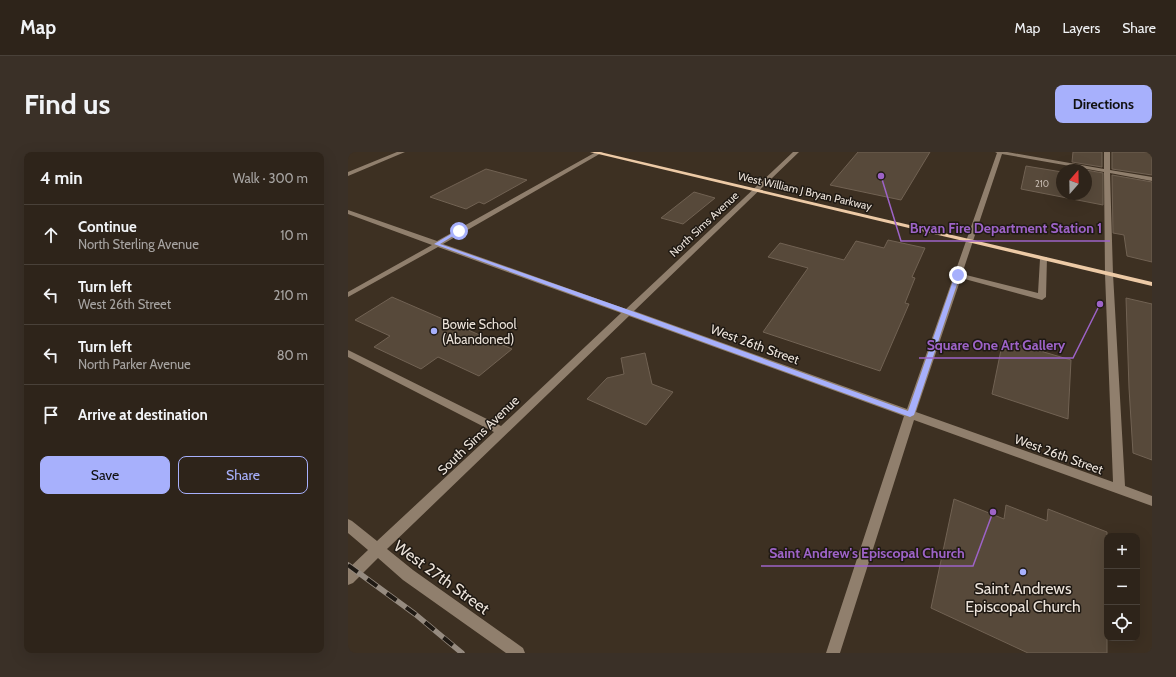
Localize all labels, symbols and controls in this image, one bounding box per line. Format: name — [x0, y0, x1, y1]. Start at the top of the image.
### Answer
text: Map — [20, 16, 56, 39]
text: Map — [1015, 19, 1040, 37]
text: Layers — [1062, 19, 1100, 37]
text: Share — [1122, 19, 1156, 37]
button: Directions — [1055, 85, 1152, 123]
text: Find us — [24, 87, 110, 121]
north arrow — [1056, 164, 1092, 200]
text: 4 min — [40, 168, 83, 188]
street label: West William J Bryan Parkway — [737, 169, 874, 213]
text: Walk · 300 m — [233, 170, 308, 186]
house number: 210 — [1035, 178, 1049, 189]
street label: North Sims Avenue — [666, 188, 742, 260]
callout: Bryan Fire Department Station 1 — [901, 215, 1110, 241]
text: Continue — [78, 218, 137, 236]
text: Bryan Fire Department Station 1 — [910, 219, 1102, 237]
route start — [450, 222, 468, 240]
icon: ahead — [40, 224, 62, 246]
text: 10 m — [280, 227, 308, 243]
text: North Sterling Avenue — [78, 236, 199, 252]
route end — [949, 266, 967, 284]
text: Turn left — [78, 278, 132, 296]
icon: left — [40, 284, 62, 306]
text: 210 m — [274, 287, 308, 303]
text: West 26th Street — [78, 296, 171, 312]
place label: Bowie School (Abandoned) — [442, 316, 517, 347]
street label: West 26th Street — [709, 321, 802, 368]
marker: Bowie School (Abandoned) — [429, 326, 439, 336]
callout: Square One Art Gallery — [919, 332, 1073, 358]
text: Square One Art Gallery — [927, 336, 1066, 354]
text: Turn left — [78, 338, 132, 356]
icon: left — [40, 344, 62, 366]
text: 80 m — [277, 347, 308, 363]
text: North Parker Avenue — [78, 356, 191, 372]
street label: South Sims Avenue — [434, 392, 522, 478]
icon: arrive — [40, 404, 62, 426]
text: Arrive at destination — [78, 406, 208, 424]
street label: West 26th Street — [1013, 431, 1106, 478]
button: Save — [40, 456, 170, 494]
button: Share — [178, 456, 308, 494]
map controls — [1104, 533, 1140, 641]
button: + — [1104, 533, 1140, 569]
street label: West 27th Street — [390, 536, 494, 619]
callout: Saint Andrew's Episcopal Church — [761, 540, 973, 566]
text: Saint Andrew's Episcopal Church — [769, 544, 965, 562]
marker: Saint Andrews Episcopal Church — [1018, 567, 1028, 577]
button: − — [1104, 569, 1140, 605]
place label: Saint Andrews Episcopal Church — [965, 579, 1081, 616]
button: locate — [1104, 605, 1140, 641]

